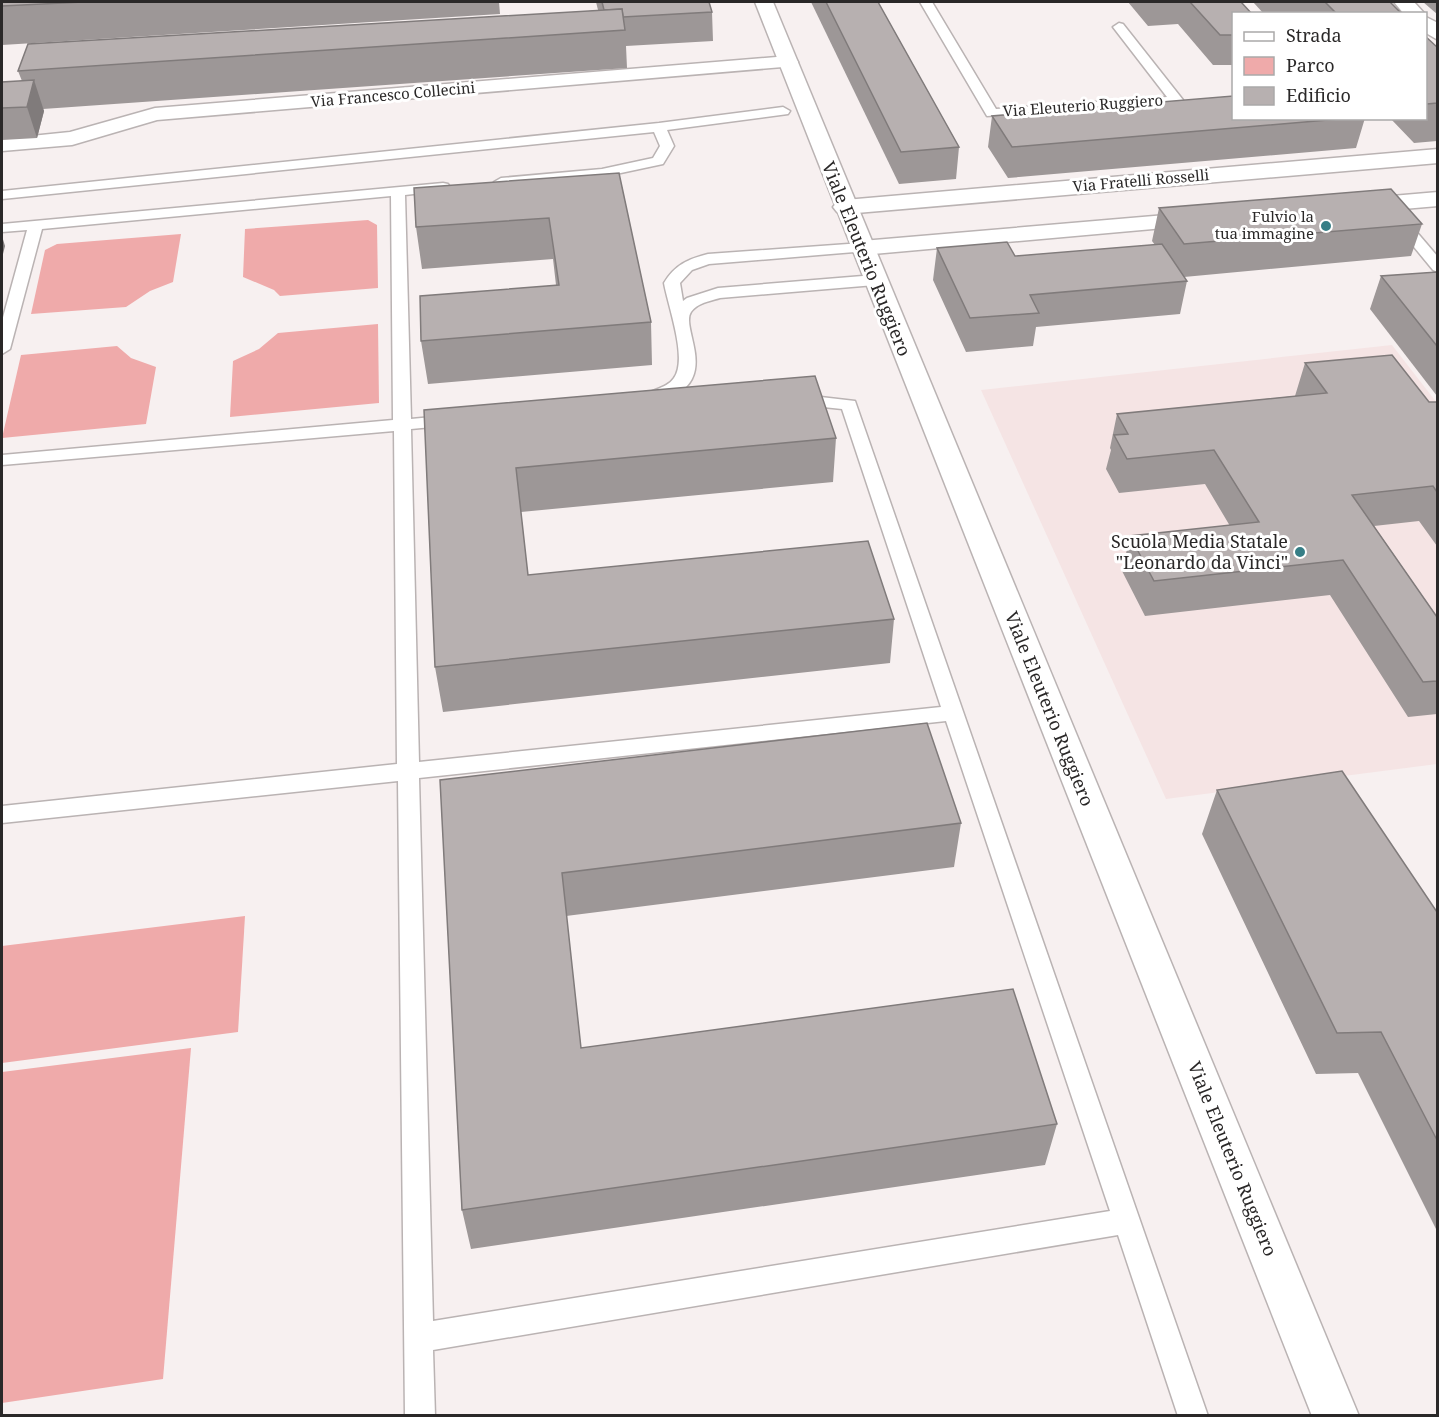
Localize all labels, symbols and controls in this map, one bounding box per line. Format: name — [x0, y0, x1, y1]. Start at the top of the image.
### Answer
legend — [1232, 12, 1427, 120]
text: Strada — [1286, 23, 1342, 47]
text: Parco — [1286, 53, 1335, 77]
street label: Via Francesco Collecini — [310, 77, 476, 111]
text: Edificio — [1286, 83, 1351, 107]
street label: Via Eleuterio Ruggiero — [1002, 89, 1164, 121]
street label: Viale Eleuterio Ruggiero — [817, 158, 917, 360]
street label: Via Fratelli Rosselli — [1072, 164, 1210, 196]
place label: Fulvio la tua immagine — [1215, 206, 1314, 243]
marker: Fulvio la tua immagine — [1319, 219, 1333, 233]
place label: Scuola Media Statale "Leonardo da Vinci" — [1111, 529, 1288, 574]
marker: Scuola Media Statale "Leonardo da Vinci" — [1293, 545, 1307, 559]
street label: Viale Eleuterio Ruggiero — [1000, 608, 1100, 810]
street label: Viale Eleuterio Ruggiero — [1183, 1058, 1283, 1260]

